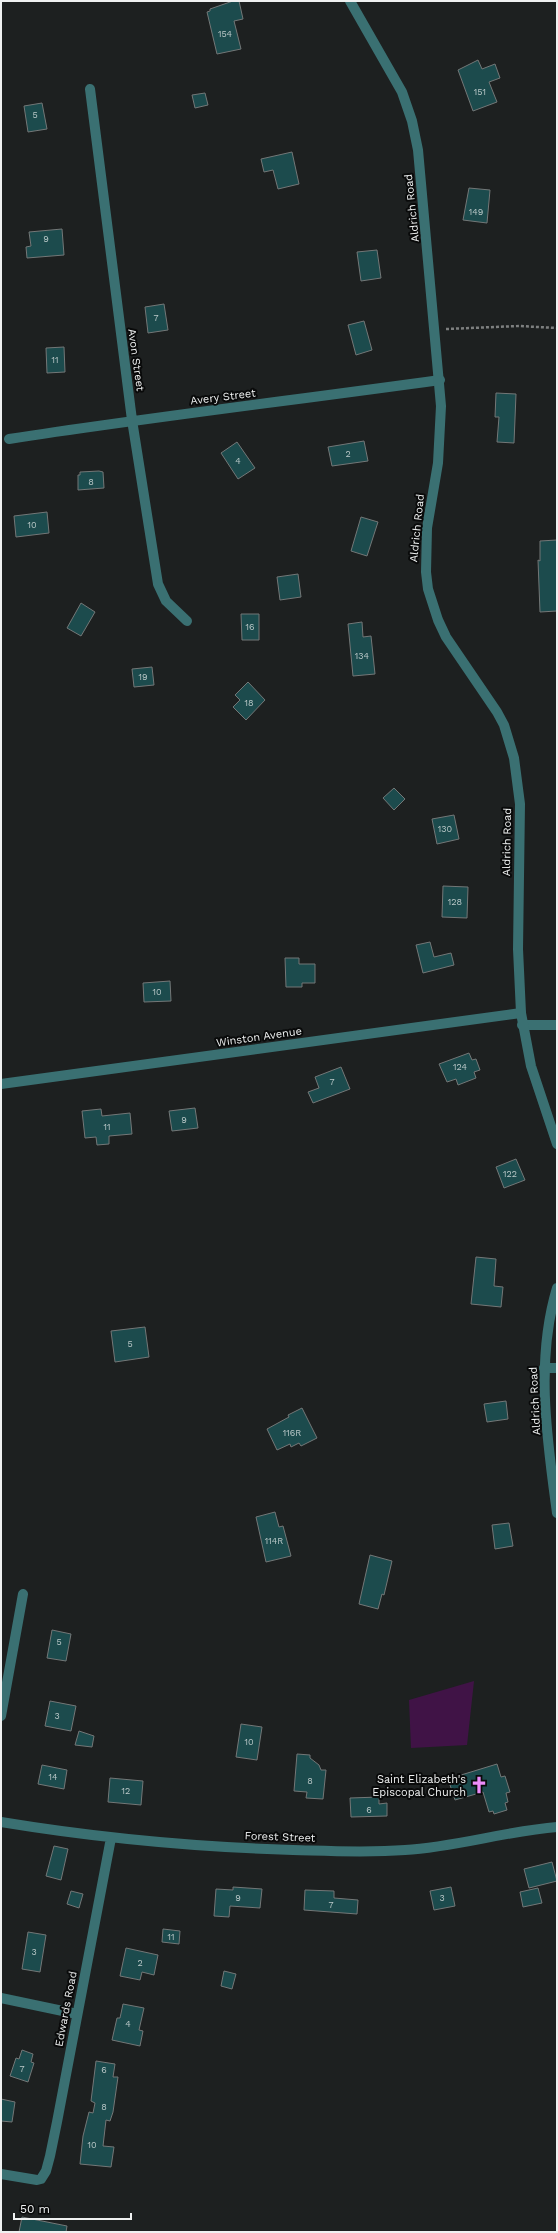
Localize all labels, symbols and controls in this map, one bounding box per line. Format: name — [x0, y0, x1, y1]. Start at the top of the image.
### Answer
house number: 154 — [218, 29, 233, 39]
house number: 151 — [474, 87, 486, 97]
house number: 5 — [32, 110, 38, 120]
street label: Aldrich Road — [402, 173, 422, 243]
house number: 149 — [469, 207, 483, 217]
house number: 9 — [43, 234, 49, 244]
house number: 7 — [153, 313, 159, 323]
street label: Avon Street — [125, 328, 147, 392]
house number: 11 — [51, 355, 59, 365]
street label: Avery Street — [190, 386, 257, 407]
house number: 2 — [345, 449, 351, 459]
house number: 4 — [235, 456, 241, 466]
house number: 8 — [88, 477, 94, 487]
street label: Aldrich Road — [407, 493, 427, 563]
house number: 10 — [27, 520, 37, 530]
house number: 16 — [246, 622, 254, 632]
house number: 134 — [355, 651, 370, 661]
house number: 19 — [138, 672, 148, 682]
house number: 18 — [244, 698, 254, 708]
street label: Aldrich Road — [500, 808, 514, 876]
house number: 130 — [438, 824, 453, 834]
house number: 128 — [448, 897, 462, 907]
house number: 10 — [152, 987, 162, 997]
street label: Winston Avenue — [215, 1025, 303, 1049]
house number: 124 — [453, 1062, 467, 1072]
house number: 7 — [329, 1077, 335, 1087]
house number: 9 — [181, 1115, 187, 1125]
house number: 11 — [103, 1122, 111, 1132]
house number: 122 — [503, 1169, 517, 1179]
house number: 5 — [127, 1339, 133, 1349]
street label: Aldrich Road — [527, 1366, 543, 1436]
house number: 116R — [283, 1428, 301, 1438]
house number: 114R — [265, 1536, 283, 1546]
house number: 5 — [56, 1637, 62, 1647]
house number: 3 — [54, 1711, 60, 1721]
house number: 10 — [244, 1737, 254, 1747]
house number: 14 — [48, 1772, 58, 1782]
place label: Saint Elizabeth's Episcopal Church — [372, 1773, 466, 1799]
church icon: Saint Elizabeth's Episcopal Church — [469, 1775, 489, 1795]
house number: 8 — [307, 1776, 313, 1786]
house number: 12 — [122, 1786, 130, 1796]
house number: 6 — [366, 1805, 372, 1815]
street label: Forest Street — [244, 1829, 316, 1845]
house number: 9 — [235, 1893, 241, 1903]
house number: 3 — [439, 1893, 445, 1903]
house number: 7 — [328, 1900, 334, 1910]
house number: 11 — [167, 1932, 175, 1942]
house number: 3 — [31, 1947, 37, 1957]
house number: 2 — [137, 1958, 143, 1968]
street label: Edwards Road — [52, 1970, 80, 2048]
house number: 4 — [125, 2019, 131, 2029]
house number: 7 — [19, 2064, 25, 2074]
house number: 6 — [101, 2065, 107, 2075]
house number: 8 — [101, 2102, 107, 2112]
house number: 10 — [87, 2140, 97, 2150]
scale bar — [14, 2195, 131, 2221]
text: 50 m — [20, 2202, 50, 2216]

